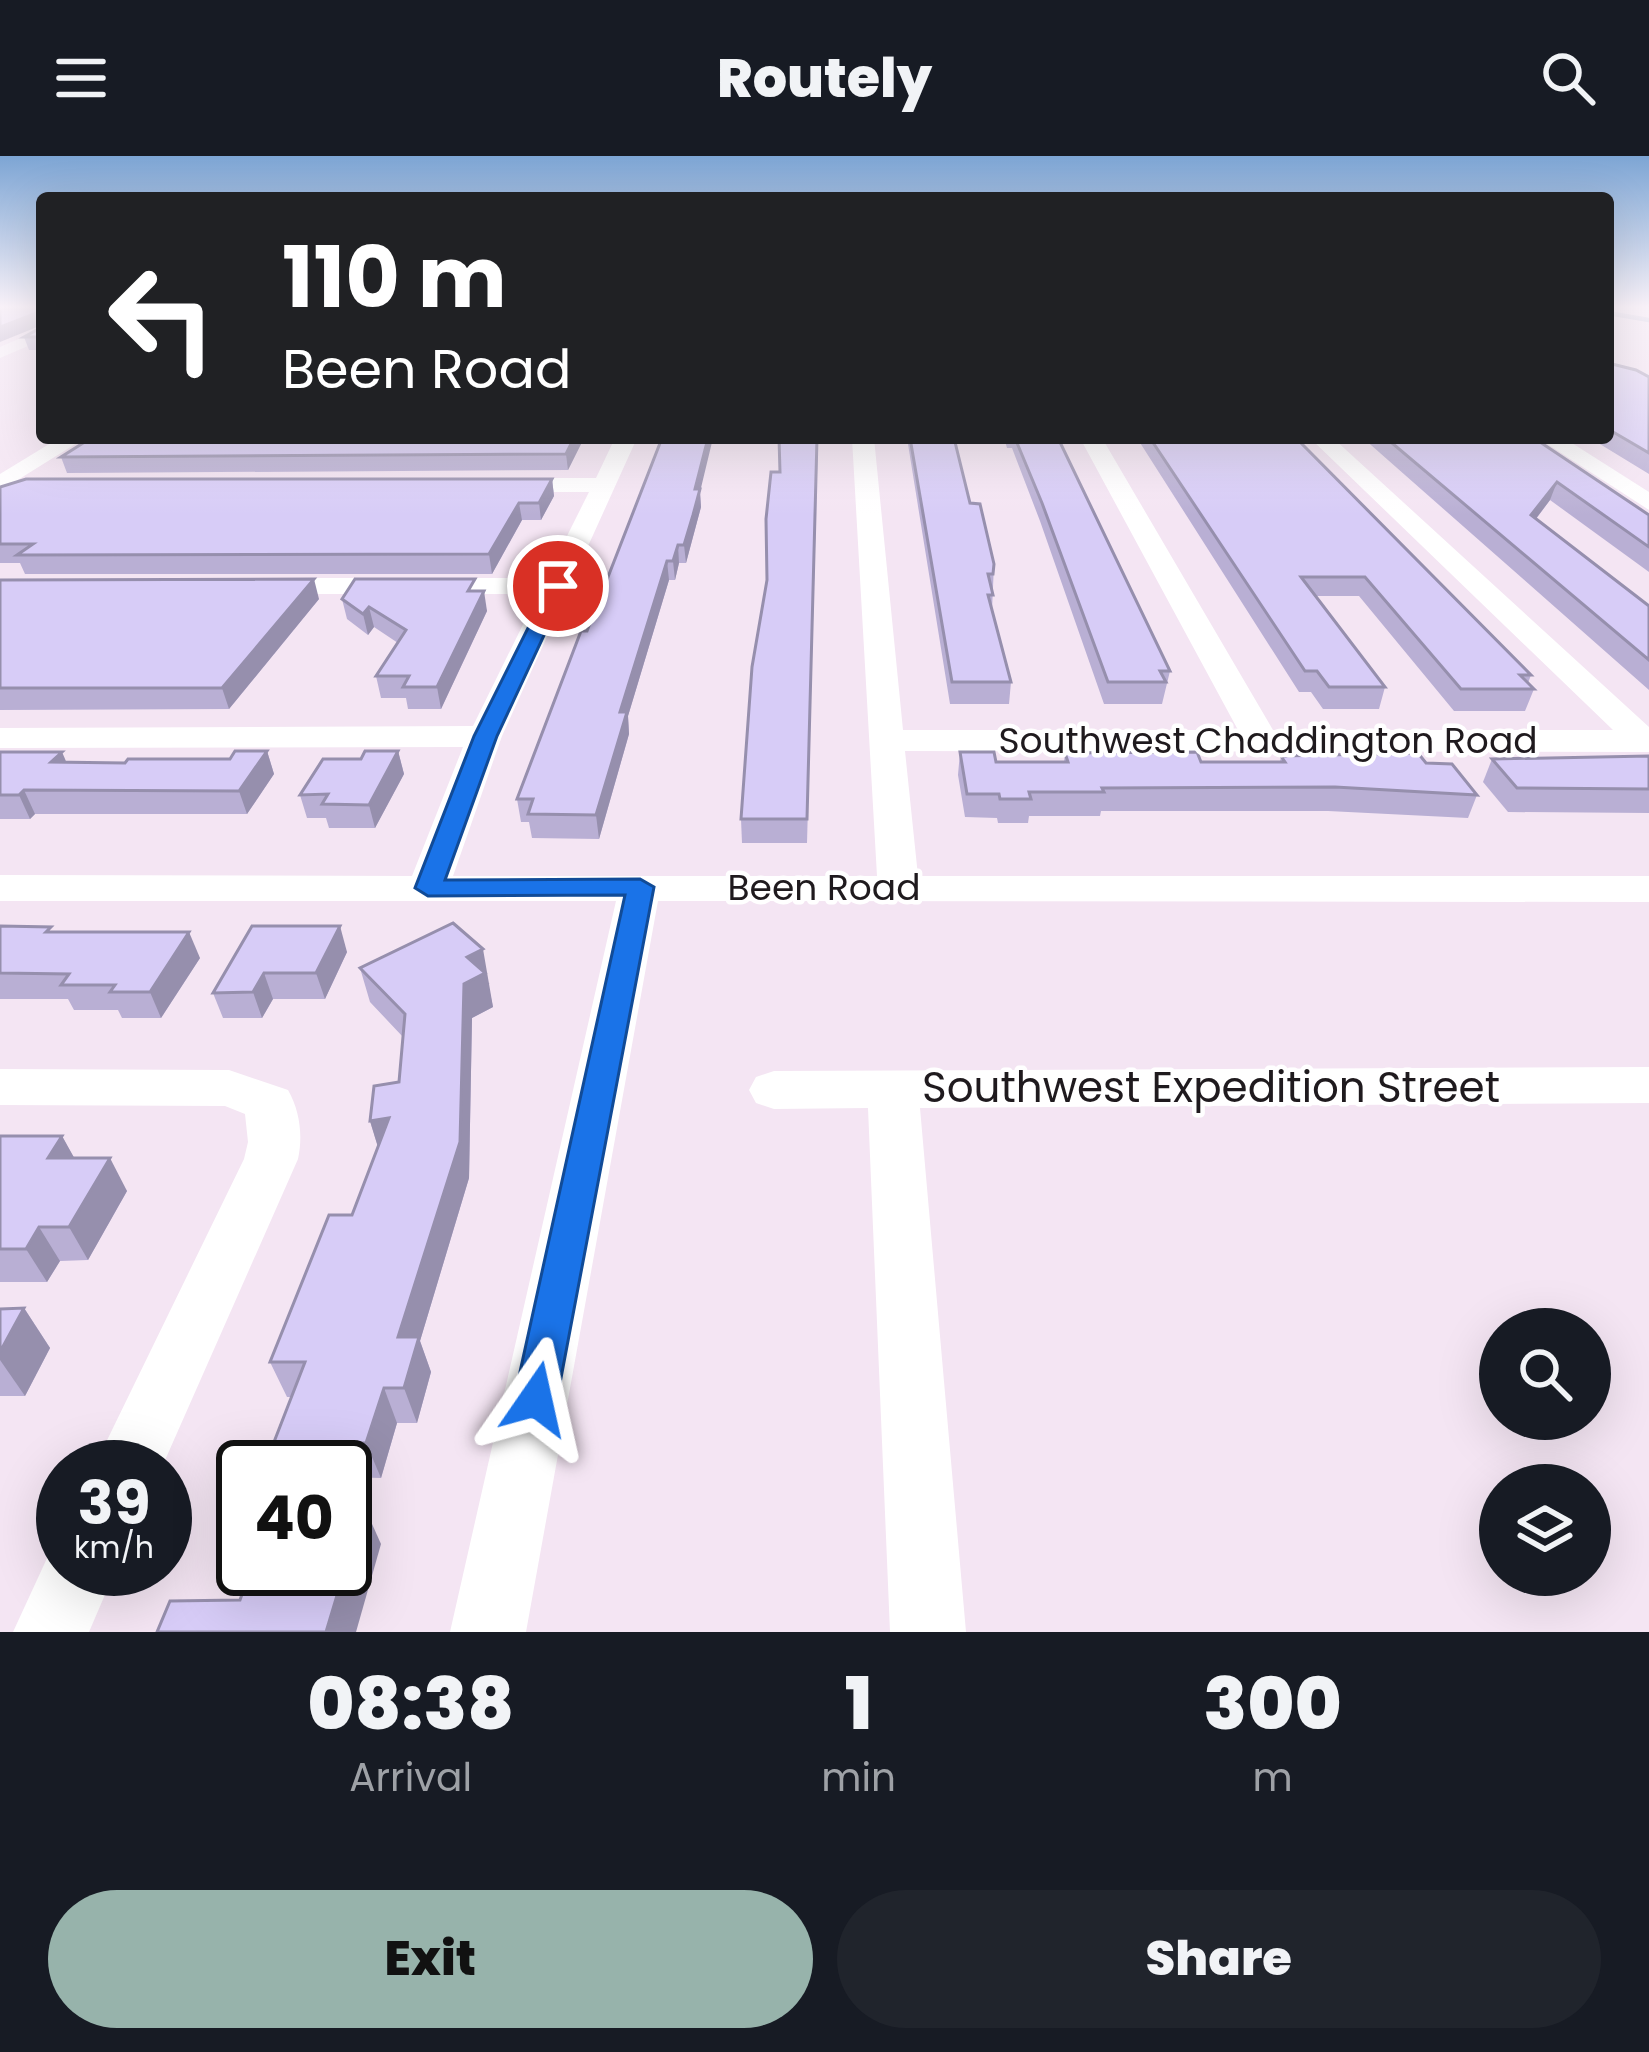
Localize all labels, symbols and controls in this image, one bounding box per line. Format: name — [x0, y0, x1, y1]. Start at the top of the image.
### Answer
text: Routely — [717, 40, 932, 116]
icon: menu — [48, 45, 114, 111]
icon: search — [1535, 45, 1601, 111]
text: 110 m — [282, 219, 507, 336]
icon: left — [84, 240, 240, 396]
text: Been Road — [282, 331, 571, 407]
pin — [507, 535, 609, 637]
icon: arrive — [525, 553, 591, 619]
street label: Southwest Chaddington Road — [998, 715, 1538, 766]
street label: Been Road — [728, 862, 920, 913]
street label: Southwest Expedition Street — [922, 1058, 1500, 1117]
map controls — [1479, 1308, 1611, 1596]
button: search — [1479, 1308, 1611, 1440]
position arrow — [473, 1336, 599, 1462]
speed limit sign: 40 — [216, 1440, 372, 1596]
text: 39 — [77, 1461, 151, 1545]
button: layers — [1479, 1464, 1611, 1596]
text: km/h — [74, 1526, 154, 1569]
text: 08:38 — [307, 1653, 514, 1754]
text: 1 — [845, 1653, 873, 1754]
text: 300 — [1203, 1653, 1342, 1754]
text: Arrival — [349, 1750, 472, 1805]
text: min — [821, 1750, 896, 1805]
text: m — [1252, 1750, 1293, 1805]
button: Exit — [48, 1890, 813, 2028]
button: Share — [837, 1890, 1601, 2028]

